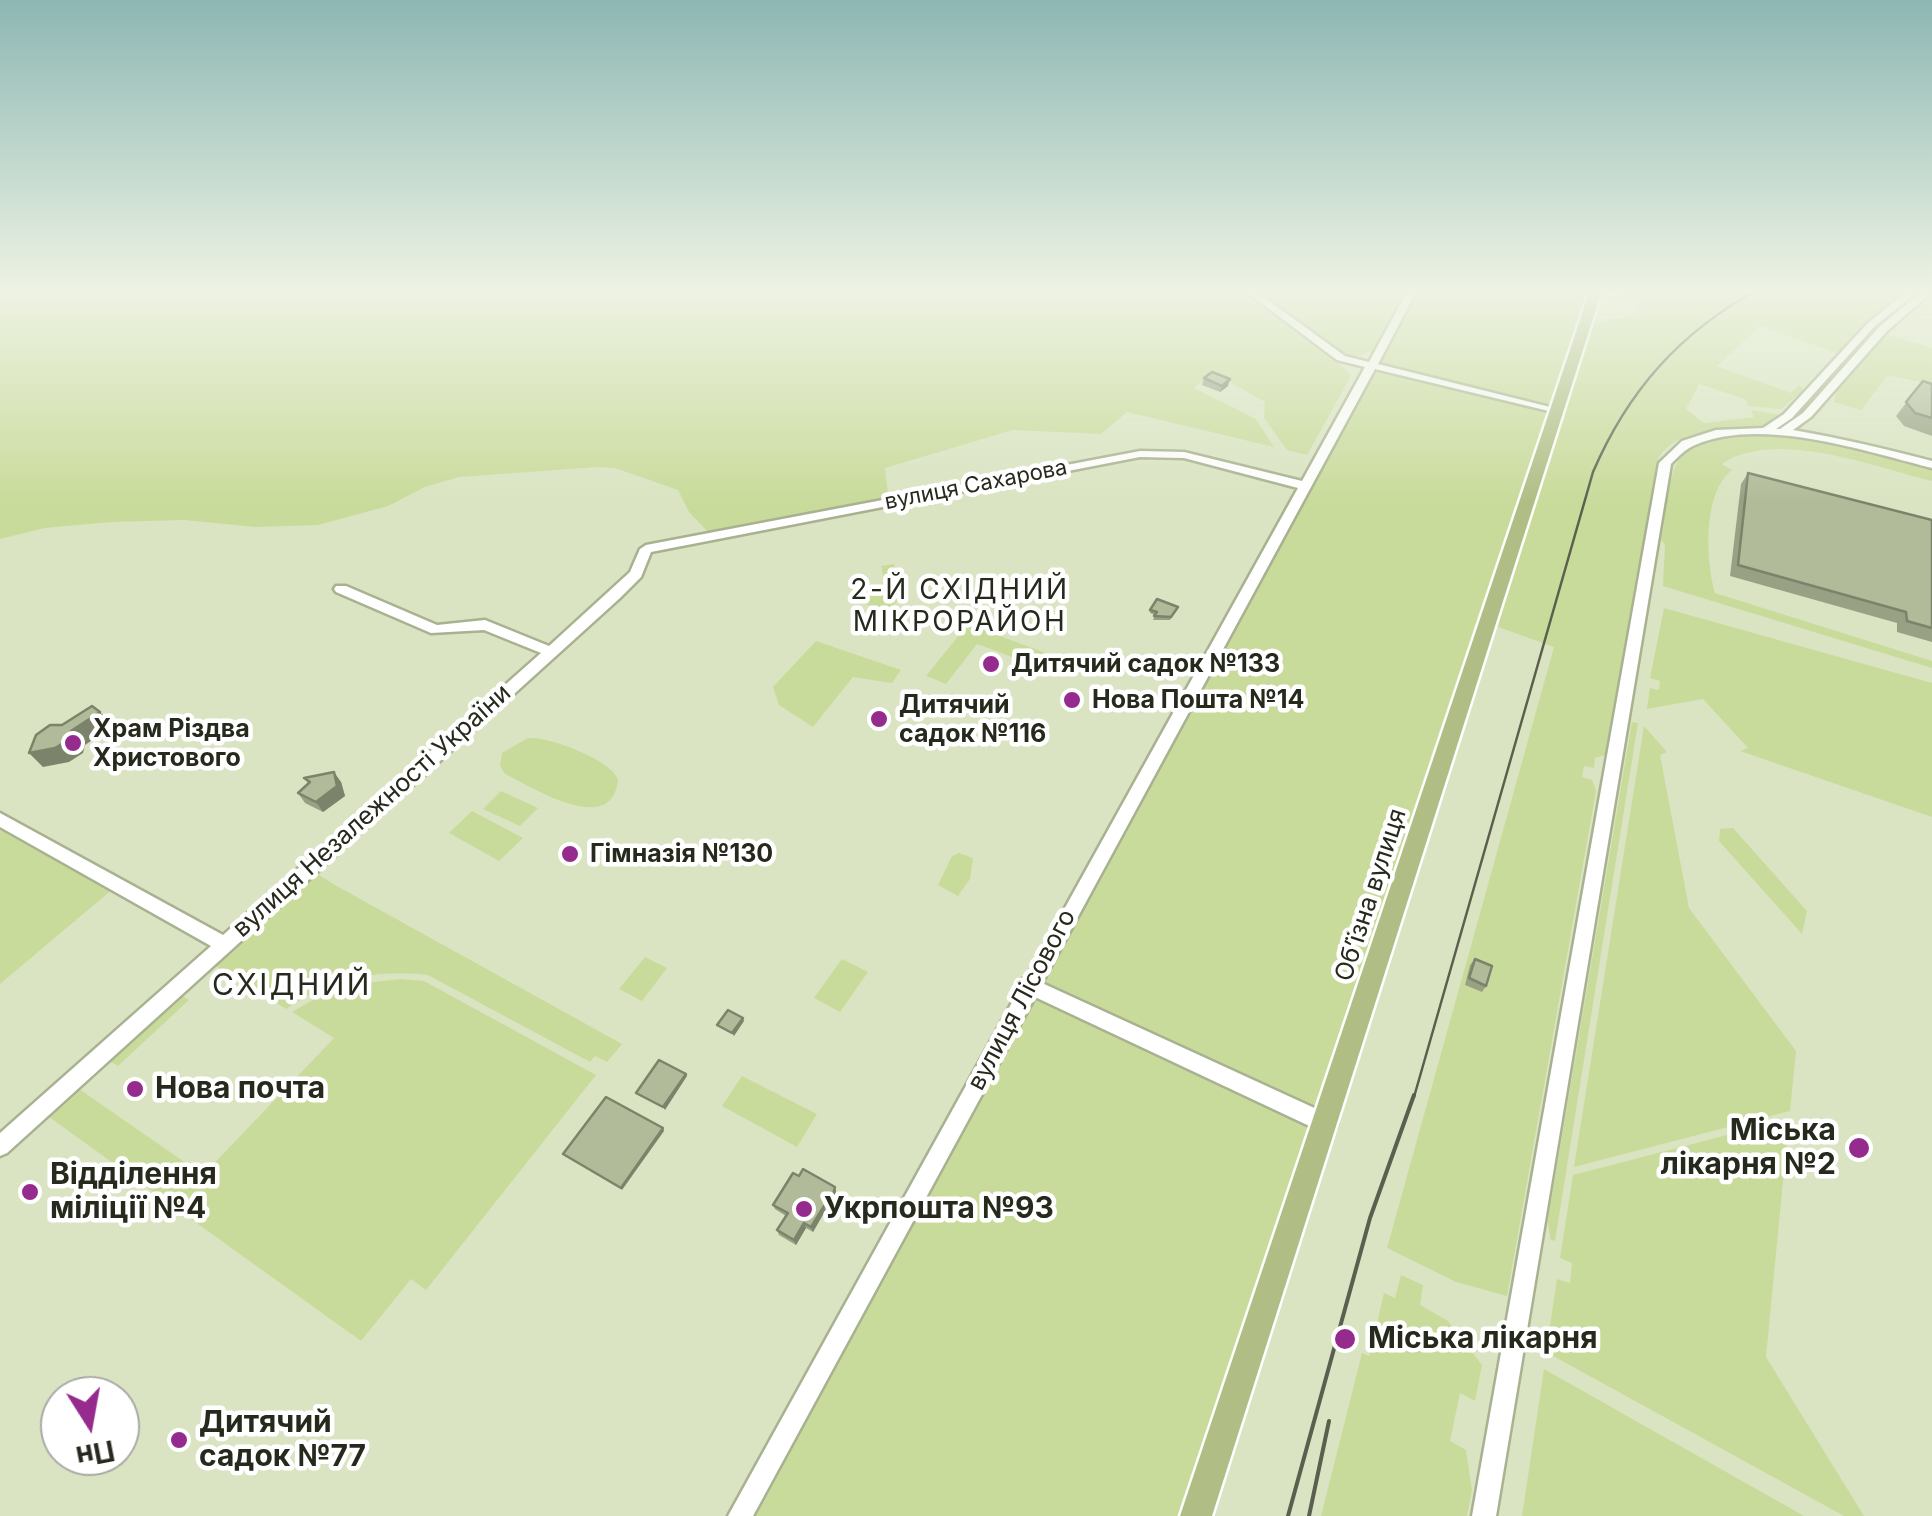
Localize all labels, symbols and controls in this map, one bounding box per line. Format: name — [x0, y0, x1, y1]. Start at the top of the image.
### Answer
street label: вулиця Сахарова — [883, 454, 1069, 516]
district label: 2-Й СХІДНИЙ МІКРОРАЙОН — [850, 574, 1070, 640]
place label: Дитячий садок №133 — [1011, 649, 1280, 679]
marker: Дитячий садок №133 — [980, 653, 1002, 675]
street label: вулиця Незалежності України — [227, 678, 517, 944]
place label: Нова Пошта №14 — [1092, 685, 1304, 715]
marker: Нова Пошта №14 — [1061, 689, 1083, 711]
place label: Дитячий садок №116 — [899, 690, 1046, 749]
marker: Дитячий садок №116 — [868, 708, 890, 730]
place label: Храм Різдва Христового — [93, 714, 250, 773]
marker: Храм Різдва Христового — [62, 732, 84, 754]
street label: Обʼїзна вулиця — [1329, 805, 1413, 985]
place label: Гімназія №130 — [590, 839, 773, 869]
marker: Гімназія №130 — [559, 843, 581, 865]
street label: вулиця Лісового — [962, 904, 1082, 1096]
district label: СХІДНИЙ — [212, 968, 372, 1004]
place label: Нова почта — [155, 1071, 325, 1107]
marker: Нова почта — [124, 1078, 146, 1100]
place label: Міська лікарня №2 — [1661, 1113, 1836, 1184]
marker: Міська лікарня №2 — [1846, 1135, 1872, 1161]
place label: Відділення міліції №4 — [50, 1157, 217, 1228]
marker: Відділення міліції №4 — [19, 1181, 41, 1203]
place label: Укрпошта №93 — [824, 1191, 1054, 1227]
marker: Укрпошта №93 — [793, 1198, 815, 1220]
place label: Міська лікарня — [1368, 1321, 1598, 1357]
marker: Міська лікарня — [1332, 1326, 1358, 1352]
north arrow — [40, 1376, 140, 1476]
place label: Дитячий садок №77 — [199, 1405, 366, 1476]
marker: Дитячий садок №77 — [168, 1429, 190, 1451]
text: Пн — [73, 1433, 117, 1474]

